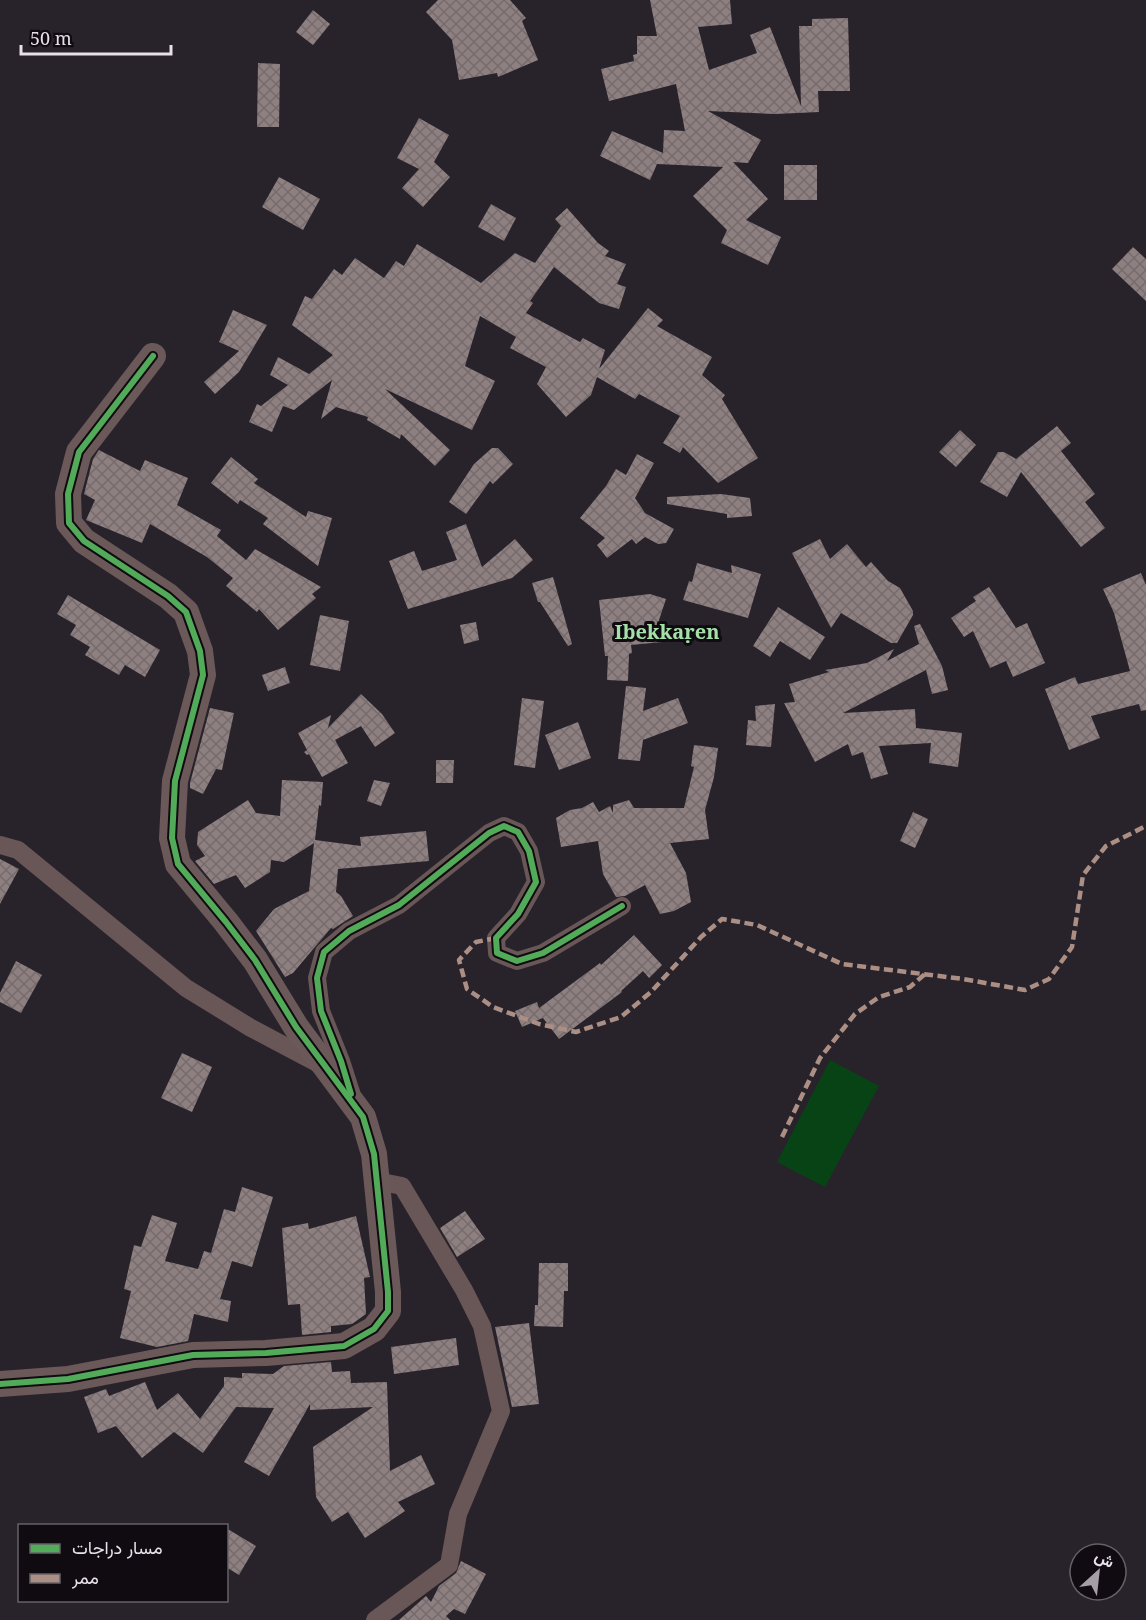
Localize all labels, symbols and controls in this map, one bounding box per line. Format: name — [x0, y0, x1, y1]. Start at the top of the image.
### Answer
scale bar — [21, 18, 171, 56]
text: 50 m — [30, 26, 72, 50]
district label: Ibekkaṛen — [614, 618, 720, 645]
legend — [18, 1524, 228, 1602]
text: مسار دراجات — [72, 1535, 163, 1559]
north arrow — [1068, 1542, 1128, 1602]
text: ش — [1091, 1544, 1118, 1573]
text: ممر — [71, 1565, 99, 1589]

